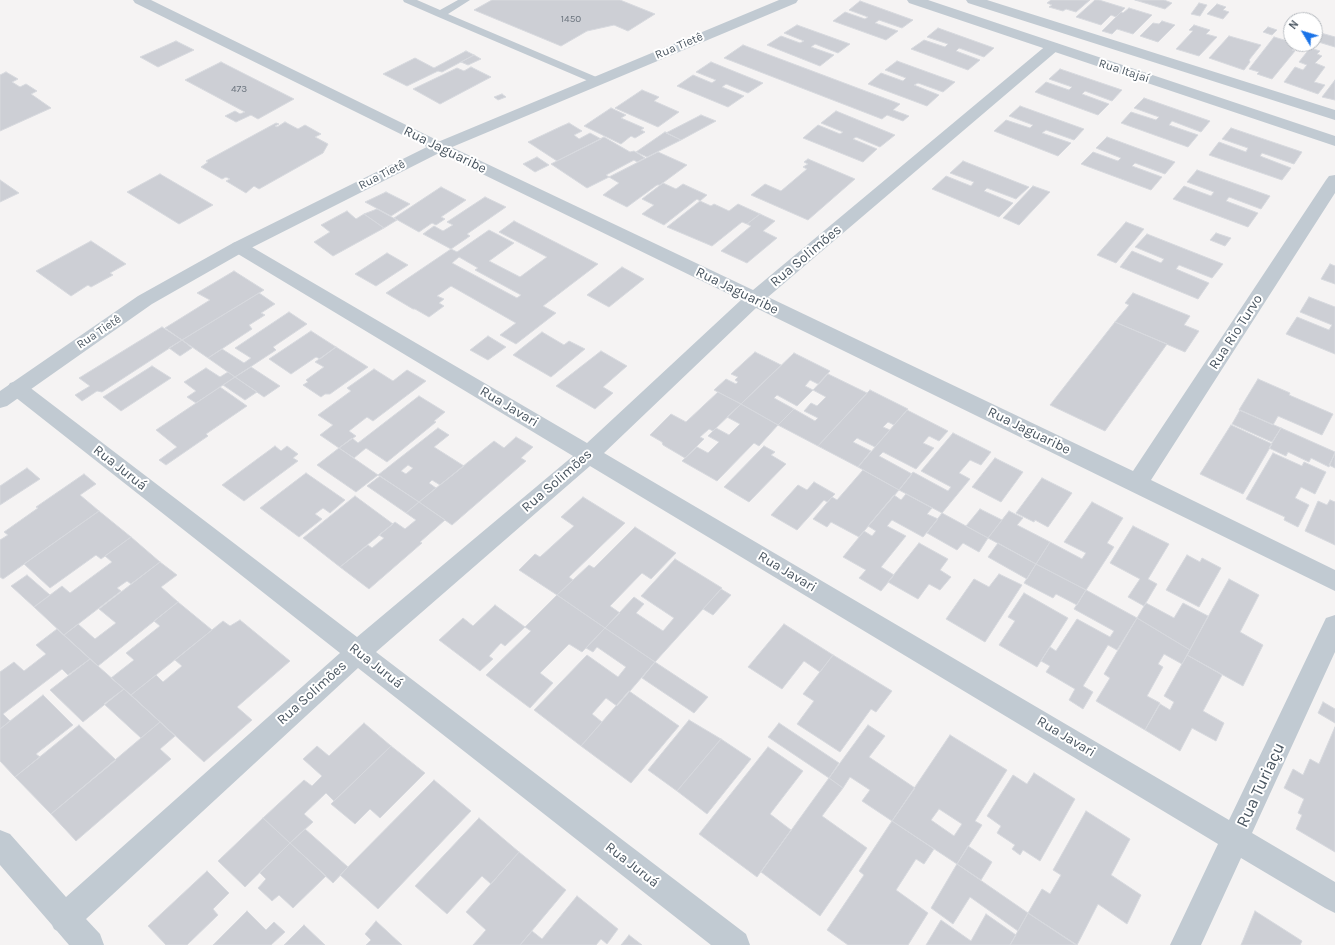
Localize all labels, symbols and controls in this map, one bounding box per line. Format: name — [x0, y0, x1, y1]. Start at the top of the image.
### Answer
north arrow — [1283, 12, 1323, 52]
house number: 1450 — [561, 13, 581, 25]
text: N — [1286, 18, 1301, 32]
street label: Rua Tietê — [653, 30, 705, 62]
street label: Rua Itajaí — [1097, 56, 1151, 86]
house number: 473 — [231, 83, 247, 95]
street label: Rua Jaguaribe — [401, 123, 489, 177]
street label: Rua Tietê — [356, 157, 408, 193]
street label: Rua Solimões — [767, 221, 845, 291]
street label: Rua Jaguaribe — [693, 264, 781, 318]
street label: Rua Rio Turvo — [1206, 291, 1266, 373]
street label: Rua Tietê — [74, 312, 124, 352]
street label: Rua Javari — [477, 383, 541, 431]
street label: Rua Jaguaribe — [985, 404, 1073, 458]
street label: Rua Juruá — [90, 442, 150, 494]
street label: Rua Solimões — [518, 446, 596, 516]
street label: Rua Javari — [755, 548, 819, 596]
street label: Rua Juruá — [346, 640, 406, 692]
street label: Rua Solimões — [274, 657, 350, 729]
street label: Rua Javari — [1034, 713, 1098, 761]
street label: Rua Turiaçu — [1232, 739, 1290, 831]
street label: Rua Juruá — [602, 839, 662, 891]

